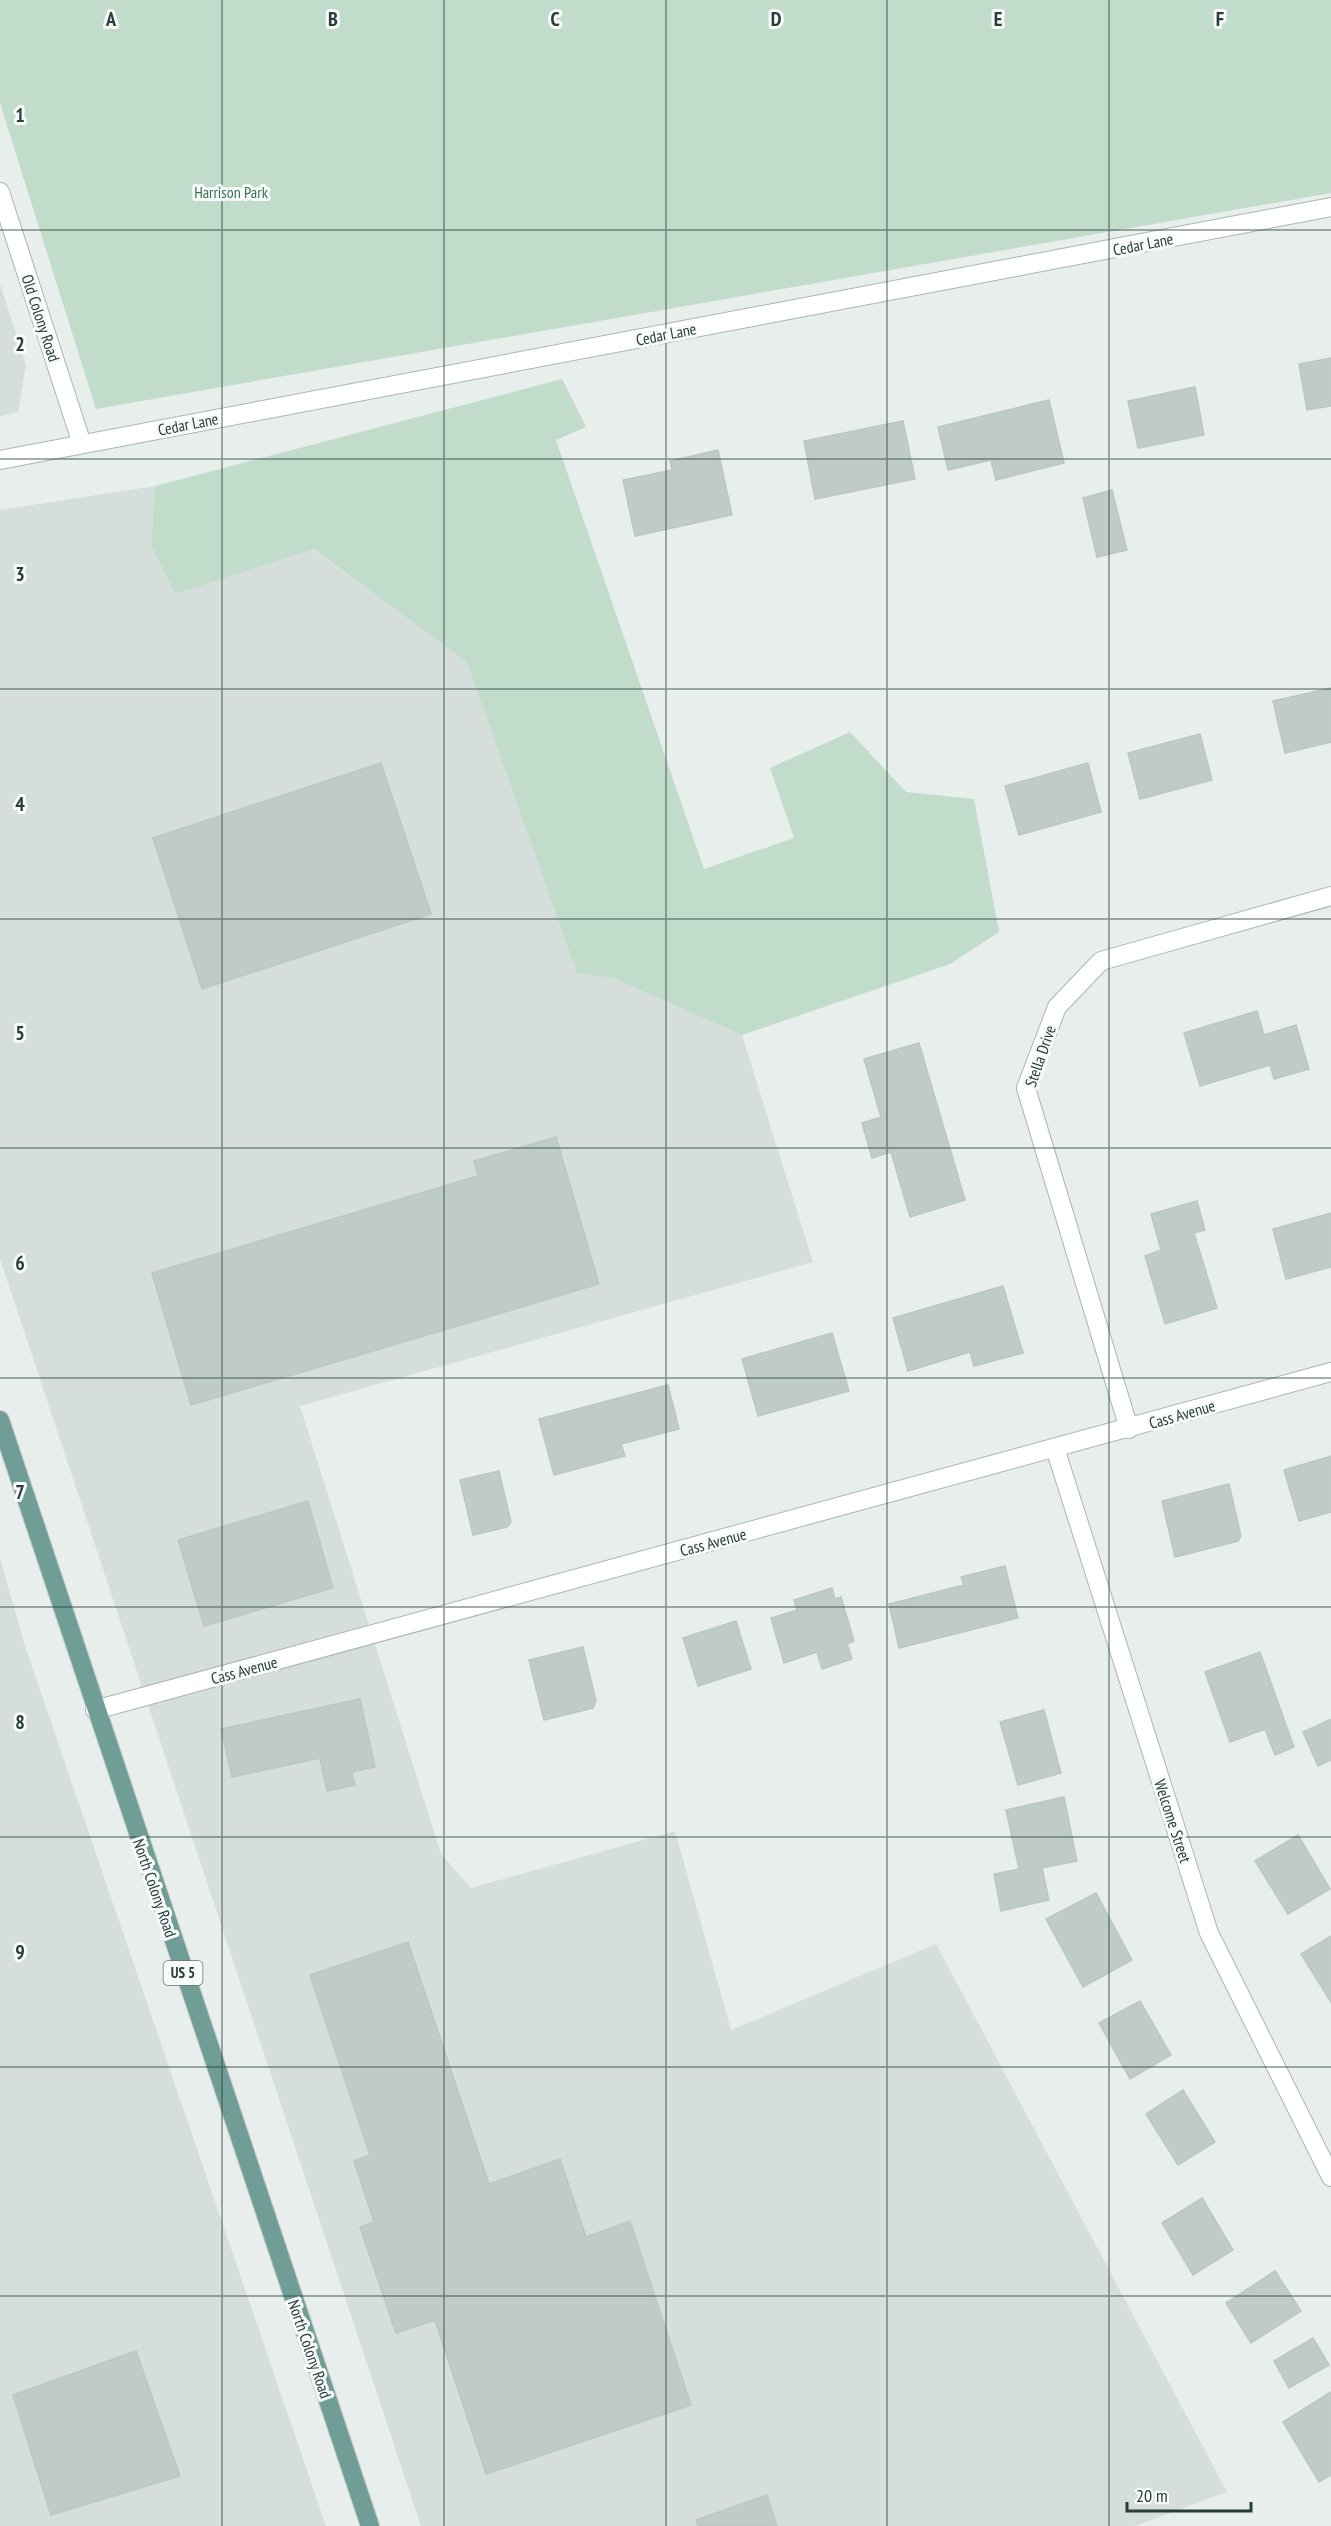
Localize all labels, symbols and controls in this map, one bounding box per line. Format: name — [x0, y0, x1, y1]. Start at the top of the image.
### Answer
text: A — [105, 6, 117, 32]
text: B — [328, 6, 338, 32]
text: C — [550, 6, 560, 32]
text: D — [771, 6, 782, 32]
text: E — [994, 6, 1002, 32]
text: F — [1216, 6, 1224, 32]
text: 1 — [15, 102, 25, 128]
park label: Harrison Park — [194, 182, 269, 202]
street label: Cedar Lane — [1111, 228, 1175, 260]
street label: Old Colony Road — [18, 272, 65, 364]
street label: Cedar Lane — [634, 318, 698, 350]
text: 2 — [15, 331, 25, 357]
street label: Cedar Lane — [156, 408, 220, 440]
text: 3 — [15, 561, 25, 587]
text: 4 — [15, 791, 25, 817]
text: 5 — [15, 1020, 25, 1046]
street label: Stella Drive — [1020, 1022, 1060, 1090]
text: 6 — [15, 1250, 25, 1276]
street label: Cass Avenue — [1147, 1395, 1217, 1433]
text: 7 — [15, 1479, 25, 1505]
street label: Cass Avenue — [678, 1524, 748, 1560]
street label: Cass Avenue — [209, 1652, 279, 1688]
text: 8 — [15, 1709, 25, 1735]
street label: Welcome Street — [1150, 1777, 1196, 1866]
street label: North Colony Road — [129, 1836, 181, 1940]
text: 9 — [15, 1939, 25, 1965]
road number: US 5 — [164, 1961, 202, 1985]
street label: North Colony Road — [284, 2297, 336, 2401]
scale bar — [1127, 2475, 1252, 2513]
text: 20 m — [1136, 2484, 1168, 2507]

